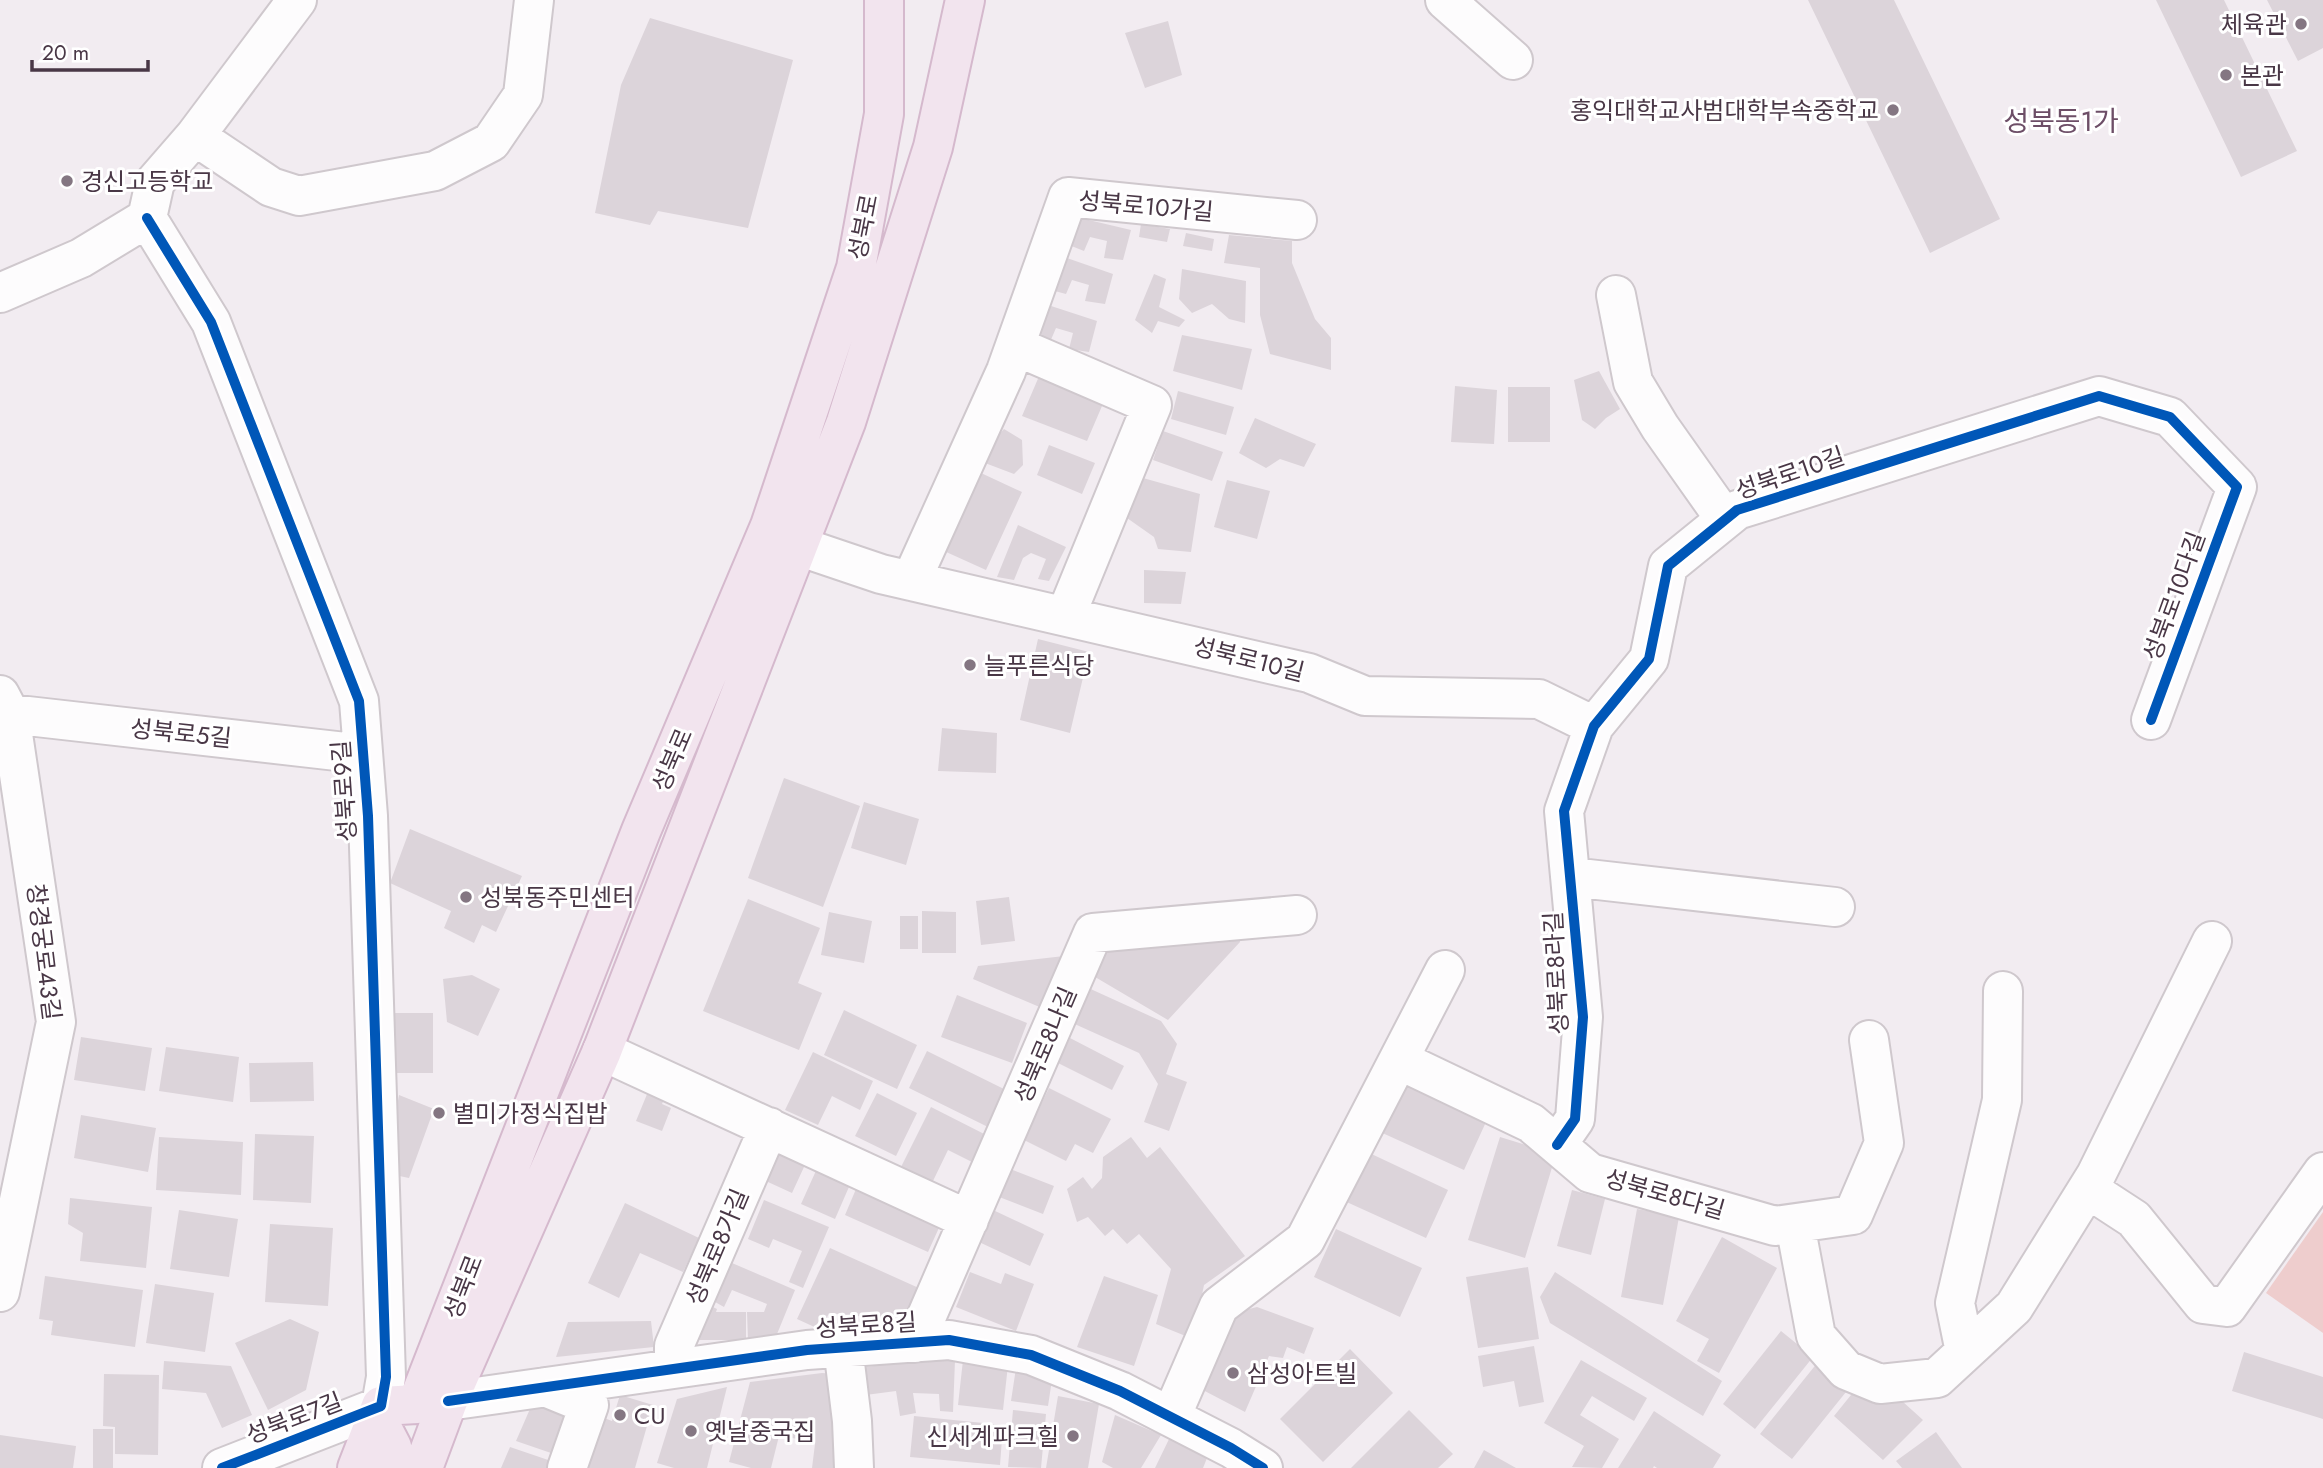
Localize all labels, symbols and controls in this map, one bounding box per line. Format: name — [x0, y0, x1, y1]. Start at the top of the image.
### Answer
place label: 체육관 — [2221, 7, 2287, 42]
marker: 체육관 — [2293, 16, 2309, 32]
scale bar — [32, 28, 147, 72]
text: 20 m — [42, 38, 89, 68]
place label: 본관 — [2240, 58, 2284, 93]
marker: 본관 — [2218, 67, 2234, 83]
place label: 홍익대학교사범대학부속중학교 — [1570, 93, 1879, 128]
district label: 성북동1가 — [2003, 101, 2119, 142]
marker: 홍익대학교사범대학부속중학교 — [1885, 102, 1901, 118]
place label: 경신고등학교 — [81, 164, 213, 199]
marker: 경신고등학교 — [59, 173, 75, 189]
street label: 성북로10가길 — [1077, 183, 1215, 229]
street label: 성북로 — [840, 191, 886, 263]
street label: 성북로10길 — [1731, 438, 1849, 508]
street label: 성북로10다길 — [2134, 526, 2214, 666]
street label: 성북로10길 — [1190, 628, 1308, 690]
place label: 늘푸른식당 — [984, 648, 1094, 683]
marker: 늘푸른식당 — [962, 657, 978, 673]
street label: 성북로5길 — [129, 710, 233, 756]
street label: 성북로 — [643, 723, 701, 797]
street label: 성북로9길 — [323, 739, 365, 843]
place label: 성북동주민센터 — [480, 880, 635, 915]
street label: 창경궁로43길 — [18, 882, 70, 1022]
marker: 성북동주민센터 — [458, 889, 474, 905]
street label: 성북로8라길 — [1535, 910, 1577, 1036]
street label: 성북로8나길 — [1005, 981, 1085, 1109]
place label: 별미가정식집밥 — [453, 1096, 608, 1131]
marker: 별미가정식집밥 — [431, 1105, 447, 1121]
street label: 성북로8다길 — [1601, 1160, 1729, 1228]
street label: 성북로8가길 — [677, 1183, 757, 1311]
street label: 성북로 — [435, 1250, 491, 1324]
street label: 성북로8길 — [814, 1304, 918, 1346]
place label: 삼성아트빌 — [1247, 1356, 1357, 1391]
marker: 삼성아트빌 — [1225, 1365, 1241, 1381]
street label: 성북로7길 — [241, 1384, 347, 1452]
place label: CU — [634, 1398, 665, 1433]
marker: CU — [612, 1407, 628, 1423]
place label: 옛날중국집 — [705, 1414, 815, 1449]
place label: 신세계파크힐 — [927, 1419, 1059, 1454]
marker: 옛날중국집 — [683, 1423, 699, 1439]
marker: 신세계파크힐 — [1065, 1428, 1081, 1444]

